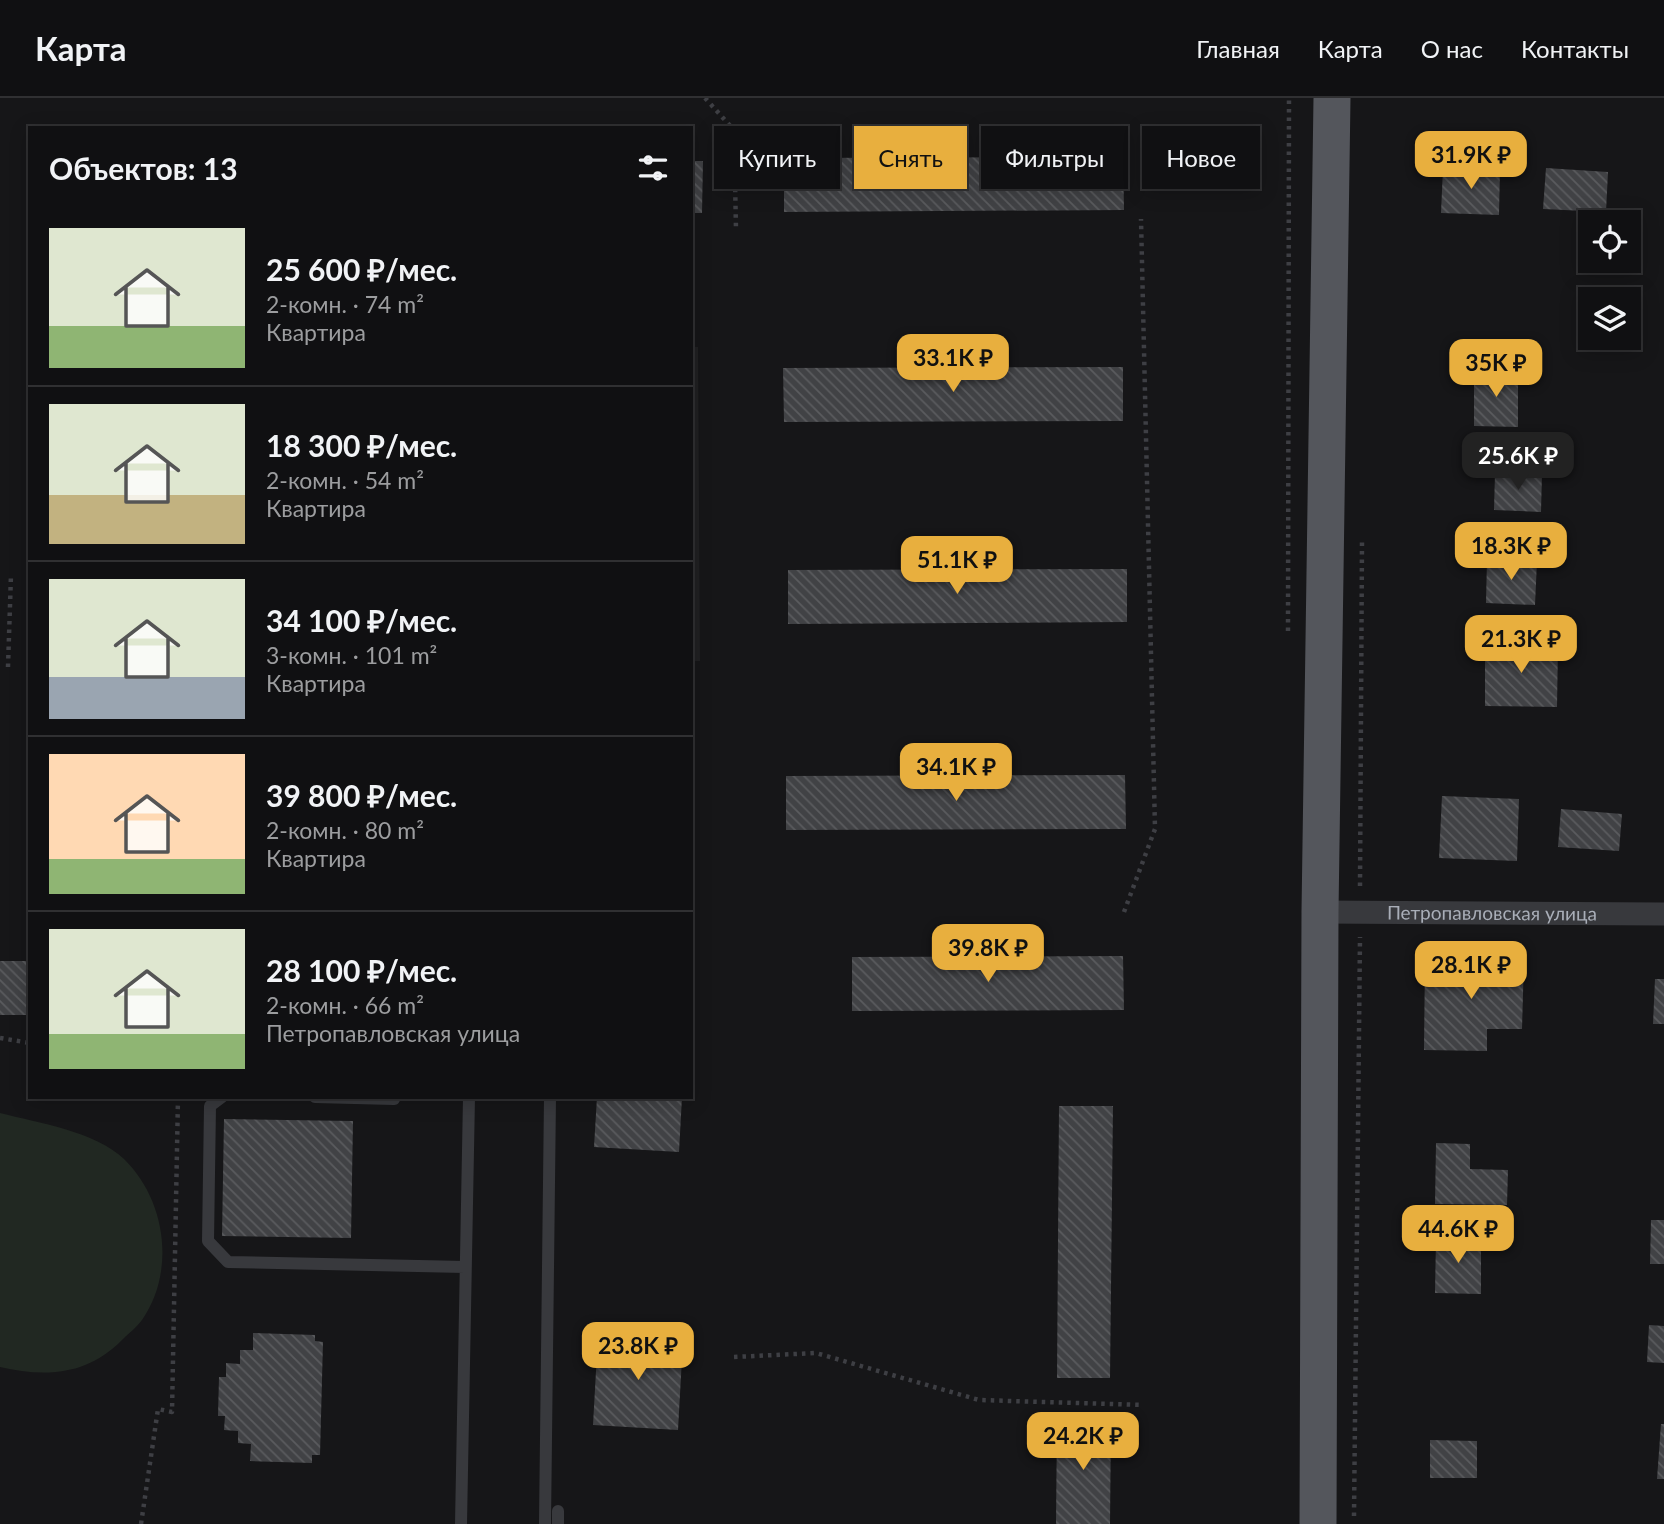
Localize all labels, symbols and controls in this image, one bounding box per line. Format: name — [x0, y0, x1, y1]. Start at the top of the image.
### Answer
text: Карта — [35, 28, 126, 68]
text: Главная — [1196, 34, 1280, 63]
text: Карта — [1318, 34, 1383, 63]
text: О нас — [1421, 34, 1483, 63]
text: Контакты — [1521, 34, 1629, 63]
chip: Купить — [714, 126, 840, 189]
chip: Снять — [854, 126, 967, 189]
chip: Фильтры — [981, 126, 1128, 189]
chip: Новое — [1142, 126, 1260, 189]
pin: 31.9K ₽ — [1406, 132, 1536, 191]
text: 31.9K ₽ — [1431, 140, 1511, 168]
icon: filters — [634, 149, 672, 187]
text: Объектов: 13 — [49, 150, 238, 186]
map controls — [1578, 210, 1641, 350]
button: locate — [1578, 210, 1641, 273]
text: 25 600 ₽/мес. — [266, 251, 457, 287]
icon: home — [105, 256, 189, 340]
button: layers — [1578, 287, 1641, 350]
text: 2-комн. · 74 m² — [266, 290, 424, 318]
text: Квартира — [266, 318, 366, 346]
pin: 33.1K ₽ — [888, 334, 1018, 394]
pin: 35K ₽ — [1447, 340, 1545, 399]
text: 33.1K ₽ — [913, 343, 993, 371]
text: 35K ₽ — [1465, 348, 1527, 376]
text: 18 300 ₽/мес. — [266, 427, 457, 463]
icon: home — [105, 432, 189, 516]
pin: 25.6K ₽ — [1453, 432, 1583, 492]
text: 25.6K ₽ — [1478, 441, 1558, 469]
text: 2-комн. · 54 m² — [266, 466, 424, 494]
text: Квартира — [266, 494, 366, 522]
pin: 18.3K ₽ — [1446, 522, 1576, 582]
text: 18.3K ₽ — [1471, 531, 1551, 559]
pin: 51.1K ₽ — [892, 536, 1022, 596]
text: 51.1K ₽ — [917, 545, 997, 573]
text: 34 100 ₽/мес. — [266, 602, 457, 638]
icon: home — [105, 607, 189, 691]
pin: 21.3K ₽ — [1456, 616, 1586, 675]
text: 21.3K ₽ — [1481, 624, 1561, 652]
text: 3-комн. · 101 m² — [266, 641, 437, 669]
text: Квартира — [266, 669, 366, 697]
pin: 34.1K ₽ — [891, 744, 1021, 803]
text: 34.1K ₽ — [916, 752, 996, 780]
text: 39 800 ₽/мес. — [266, 777, 457, 813]
icon: home — [105, 782, 189, 866]
text: 2-комн. · 80 m² — [266, 816, 424, 844]
text: Квартира — [266, 844, 366, 872]
street label: Петропавловская улица — [1387, 900, 1597, 925]
pin: 39.8K ₽ — [923, 924, 1053, 984]
text: 39.8K ₽ — [948, 933, 1028, 961]
pin: 28.1K ₽ — [1406, 942, 1536, 1001]
text: 28.1K ₽ — [1431, 950, 1511, 978]
text: 28 100 ₽/мес. — [266, 952, 457, 988]
icon: home — [105, 957, 189, 1041]
text: 2-комн. · 66 m² — [266, 991, 424, 1019]
text: Петропавловская улица — [266, 1019, 520, 1047]
pin: 44.6K ₽ — [1393, 1206, 1523, 1265]
text: 44.6K ₽ — [1418, 1214, 1498, 1242]
pin: 23.8K ₽ — [573, 1322, 703, 1382]
text: 23.8K ₽ — [598, 1331, 678, 1359]
pin: 24.2K ₽ — [1018, 1412, 1148, 1472]
text: 24.2K ₽ — [1043, 1421, 1123, 1449]

